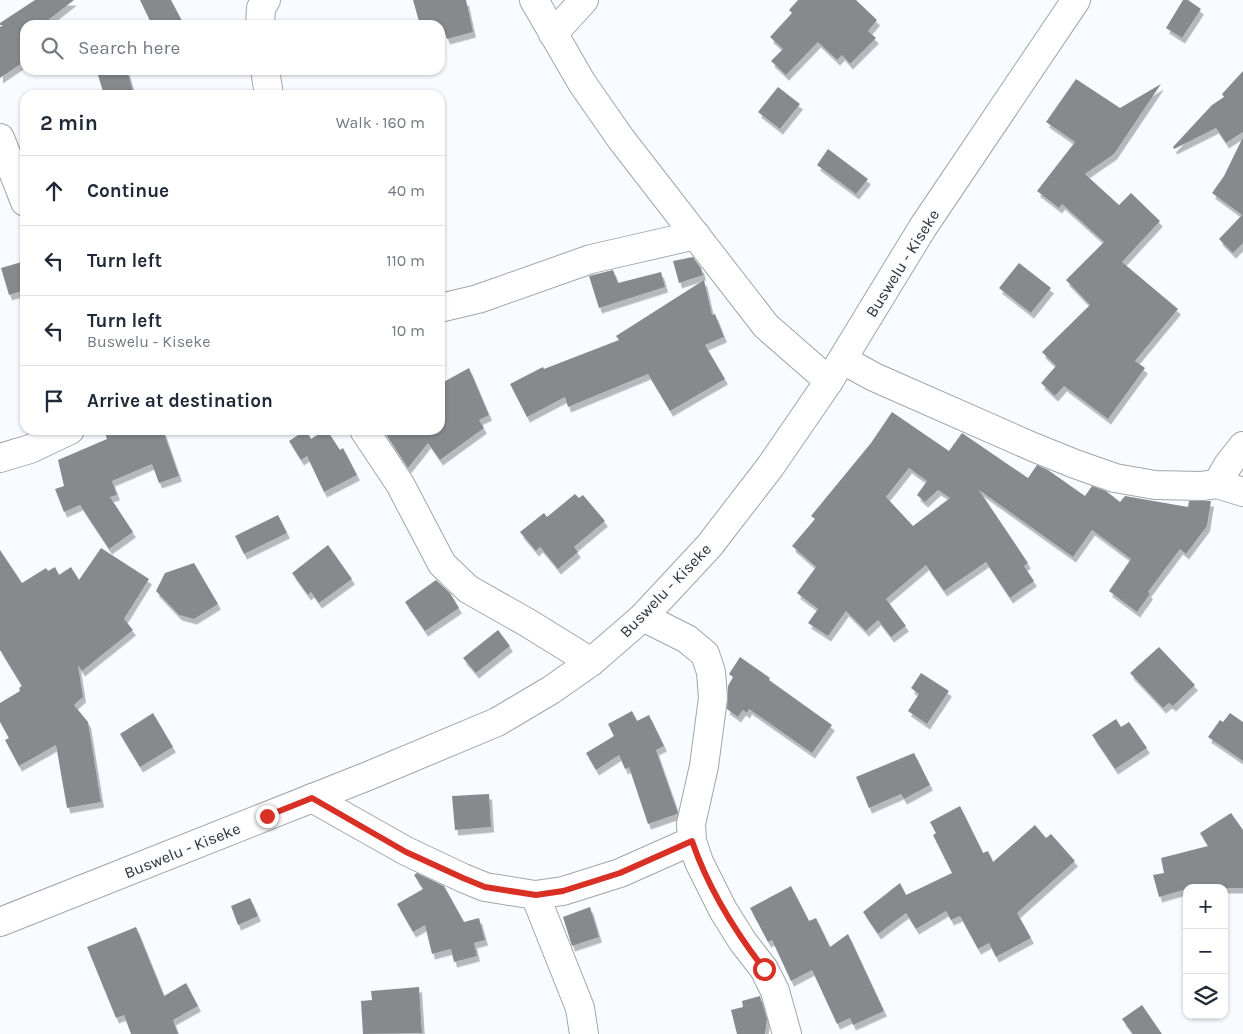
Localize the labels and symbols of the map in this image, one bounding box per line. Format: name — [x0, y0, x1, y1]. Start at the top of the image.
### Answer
street label: Buswelu - Kiseke — [862, 206, 943, 321]
street label: Buswelu - Kiseke — [616, 539, 715, 641]
route end — [256, 805, 279, 828]
street label: Buswelu - Kiseke — [121, 819, 243, 882]
route start — [753, 958, 776, 981]

